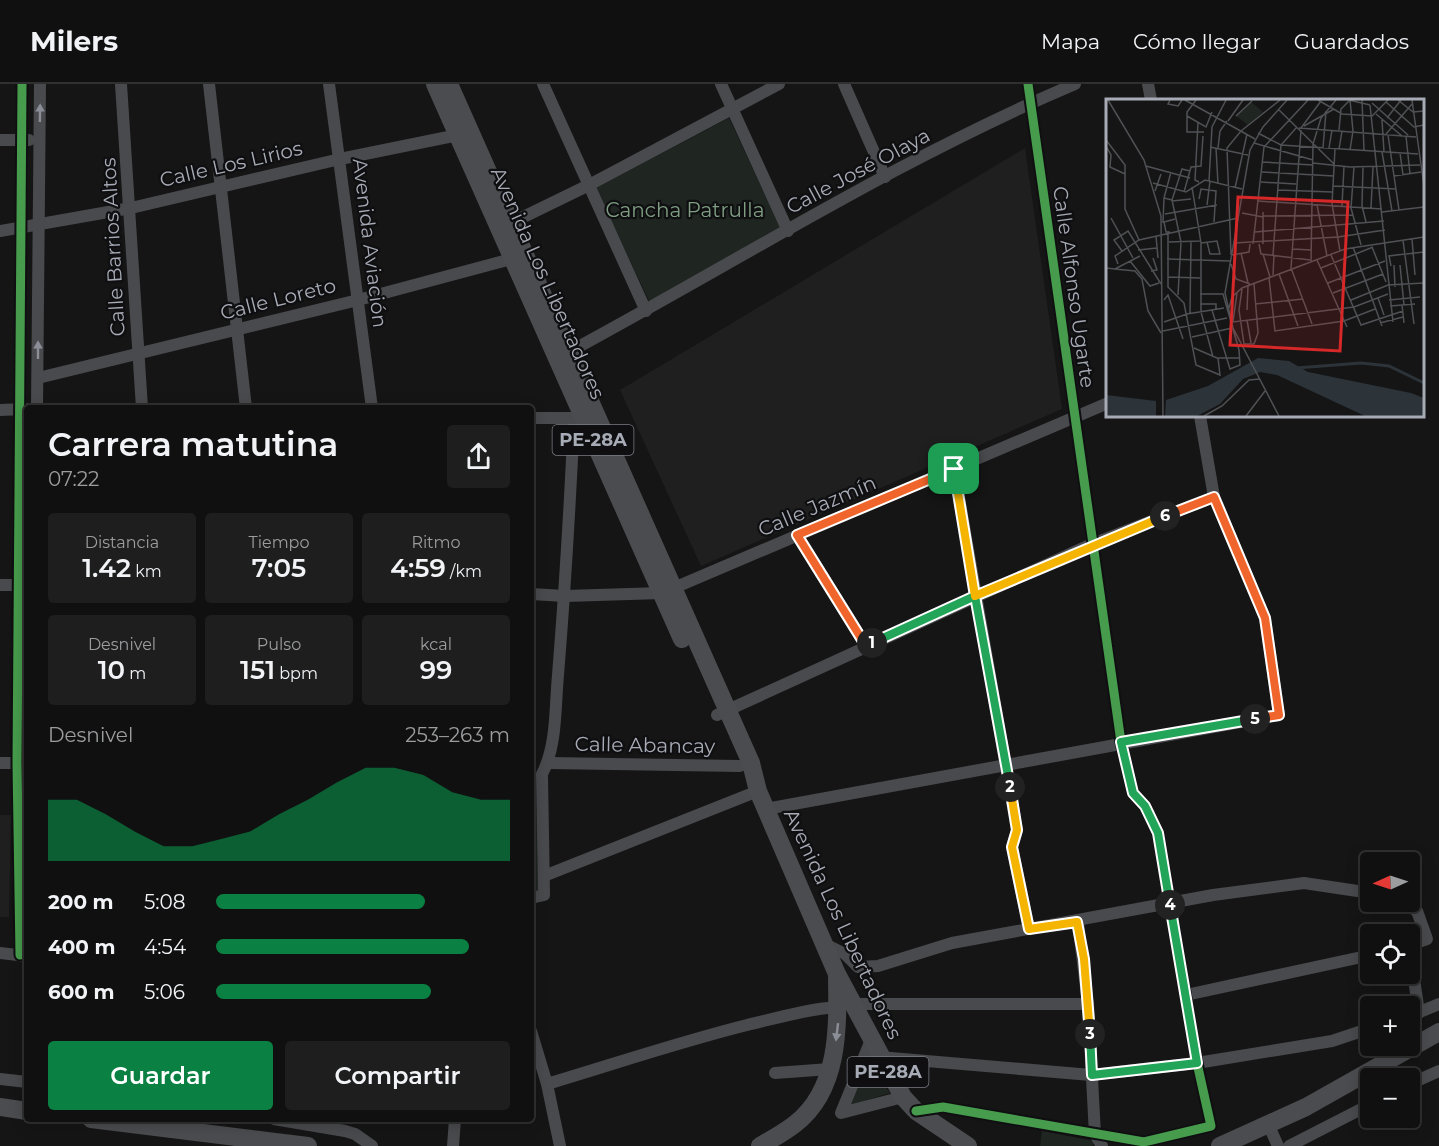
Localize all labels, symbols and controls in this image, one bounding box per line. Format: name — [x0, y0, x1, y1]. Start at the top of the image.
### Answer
text: Milers — [30, 24, 118, 58]
text: Mapa — [1041, 29, 1100, 54]
text: Cómo llegar — [1133, 29, 1261, 54]
text: Guardados — [1294, 29, 1409, 54]
inset map — [1106, 99, 1424, 417]
one-way arrow — [35, 103, 45, 122]
street label: Calle José Olaya — [782, 123, 934, 219]
street label: Calle Los Lirios — [157, 136, 305, 192]
street label: Calle Barrios Altos — [96, 157, 130, 337]
street label: Avenida Aviación — [348, 157, 392, 329]
street label: Avenida Los Libertadores — [486, 163, 610, 403]
street label: Calle Alfonso Ugarte — [1048, 185, 1100, 389]
park label: Cancha Patrulla — [605, 198, 765, 222]
street label: Calle Loreto — [218, 273, 338, 325]
one-way arrow — [33, 340, 43, 359]
text: Carrera matutina — [48, 424, 338, 464]
button: share — [447, 425, 510, 488]
road number: PE-28A — [552, 425, 634, 455]
pin — [928, 443, 979, 494]
icon: arrive — [937, 452, 970, 485]
text: 07:22 — [48, 467, 99, 491]
street label: Calle Jazmín — [754, 470, 880, 542]
pin: 6 — [1150, 501, 1180, 531]
text: 6 — [1160, 506, 1170, 525]
text: Distancia — [85, 533, 159, 552]
text: Tiempo — [248, 533, 310, 552]
text: Ritmo — [411, 533, 461, 552]
text: 1.42 — [82, 552, 131, 584]
text: 7:05 — [252, 552, 306, 584]
text: 4:59 — [390, 552, 446, 584]
text: km — [131, 562, 162, 581]
text: /km — [446, 562, 482, 581]
pin: 1 — [857, 628, 887, 658]
text: 1 — [869, 633, 875, 652]
text: Desnivel — [88, 635, 156, 654]
text: Pulso — [257, 635, 301, 654]
text: kcal — [420, 635, 452, 654]
text: 10 — [98, 654, 125, 686]
text: 151 — [240, 654, 275, 686]
text: 99 — [420, 654, 452, 686]
text: m — [125, 664, 146, 683]
text: bpm — [275, 664, 318, 683]
pin: 5 — [1240, 704, 1270, 734]
text: 5 — [1250, 709, 1260, 728]
text: Desnivel — [48, 723, 133, 747]
text: 253–263 m — [405, 723, 510, 747]
street label: Calle Abancay — [575, 732, 716, 758]
pin: 2 — [995, 772, 1025, 802]
text: 2 — [1005, 777, 1015, 796]
street label: Avenida Los Libertadores — [779, 805, 907, 1043]
north arrow — [1360, 852, 1420, 912]
map controls — [1360, 852, 1420, 1128]
text: 200 m — [48, 890, 114, 914]
text: 5:08 — [144, 890, 186, 914]
pin: 4 — [1155, 890, 1185, 920]
text: 4 — [1164, 895, 1176, 914]
button: locate — [1360, 924, 1420, 984]
text: 400 m — [48, 935, 116, 959]
text: 4:54 — [144, 935, 186, 959]
text: 600 m — [48, 980, 115, 1004]
text: 5:06 — [144, 980, 185, 1004]
button: + — [1360, 996, 1420, 1056]
pin: 3 — [1075, 1019, 1105, 1049]
one-way arrow — [832, 1023, 841, 1042]
text: 3 — [1085, 1024, 1095, 1043]
button: Guardar — [48, 1041, 273, 1110]
button: Compartir — [285, 1041, 510, 1110]
road number: PE-28A — [848, 1057, 928, 1087]
button: − — [1360, 1068, 1420, 1128]

